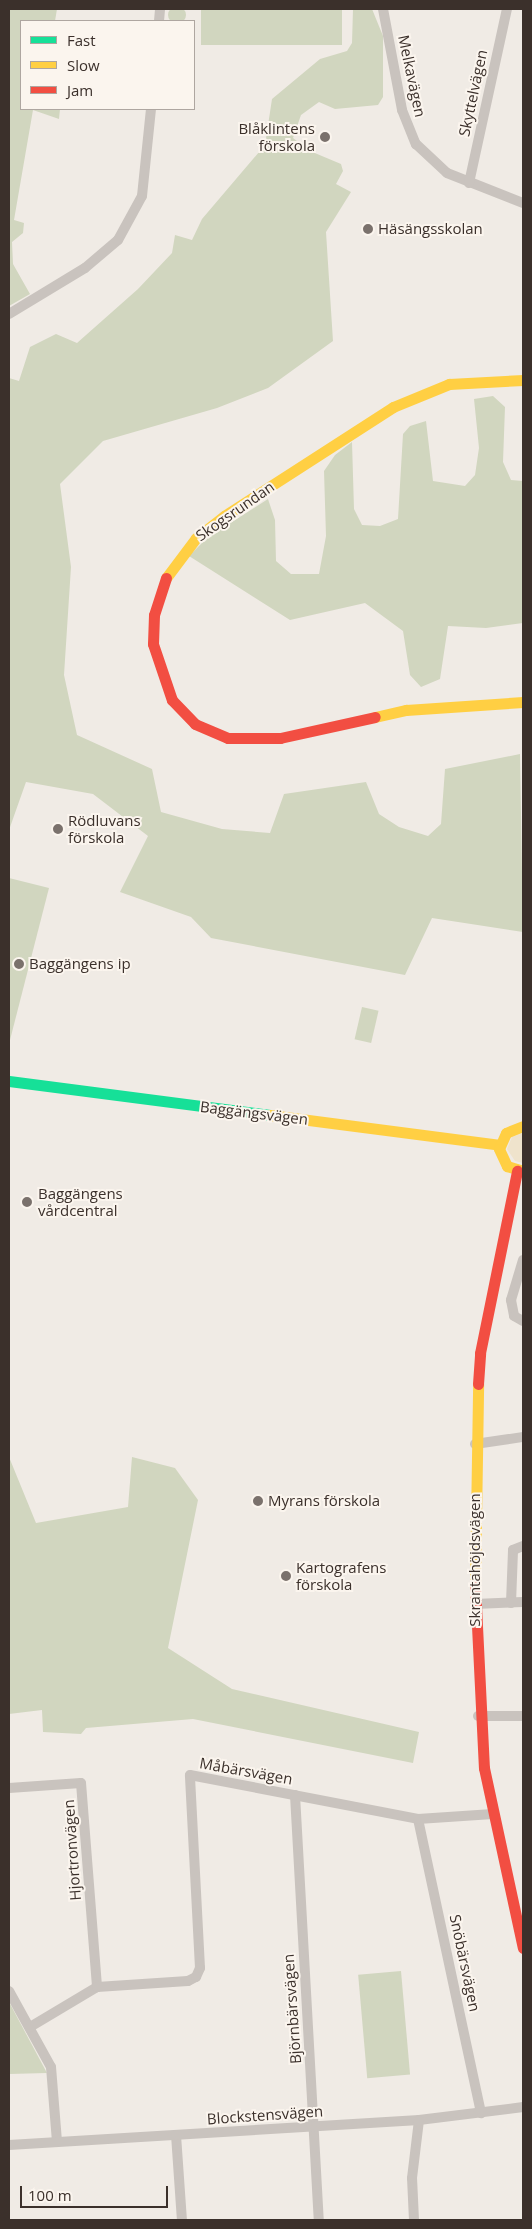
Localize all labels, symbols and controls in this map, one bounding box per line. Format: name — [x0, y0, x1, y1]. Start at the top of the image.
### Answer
legend — [20, 20, 195, 110]
text: Fast — [67, 30, 96, 50]
street label: Melkavägen — [395, 33, 429, 119]
street label: Skyttelvägen — [455, 48, 491, 138]
text: Slow — [67, 55, 100, 75]
text: Jam — [67, 80, 93, 100]
place label: Blåklintens förskola — [238, 119, 315, 154]
marker: Blåklintens förskola — [319, 131, 331, 143]
place label: Häsängsskolan — [378, 220, 483, 238]
marker: Häsängsskolan — [362, 223, 374, 235]
street label: Skogsrundan — [192, 477, 278, 545]
place label: Rödluvans förskola — [68, 811, 141, 846]
marker: Rödluvans förskola — [52, 823, 64, 835]
place label: Baggängens ip — [29, 955, 131, 973]
marker: Baggängens ip — [13, 958, 25, 970]
street label: Baggängsvägen — [199, 1097, 309, 1129]
place label: Baggängens vårdcentral — [38, 1184, 123, 1219]
marker: Baggängens vårdcentral — [20, 1195, 34, 1209]
place label: Myrans förskola — [268, 1492, 380, 1510]
street label: Skrantahöjdsvägen — [466, 1493, 484, 1627]
marker: Myrans förskola — [252, 1495, 264, 1507]
place label: Kartografens förskola — [296, 1558, 386, 1593]
marker: Kartografens förskola — [280, 1570, 292, 1582]
street label: Måbärsvägen — [198, 1754, 294, 1788]
street label: Hjortronvägen — [59, 1799, 85, 1901]
street label: Snöbärsvägen — [446, 1913, 484, 2013]
street label: Björnbärsvägen — [279, 1953, 305, 2065]
street label: Blockstensvägen — [206, 2102, 324, 2128]
scale bar — [22, 2176, 170, 2208]
text: 100 m — [28, 2185, 72, 2205]

